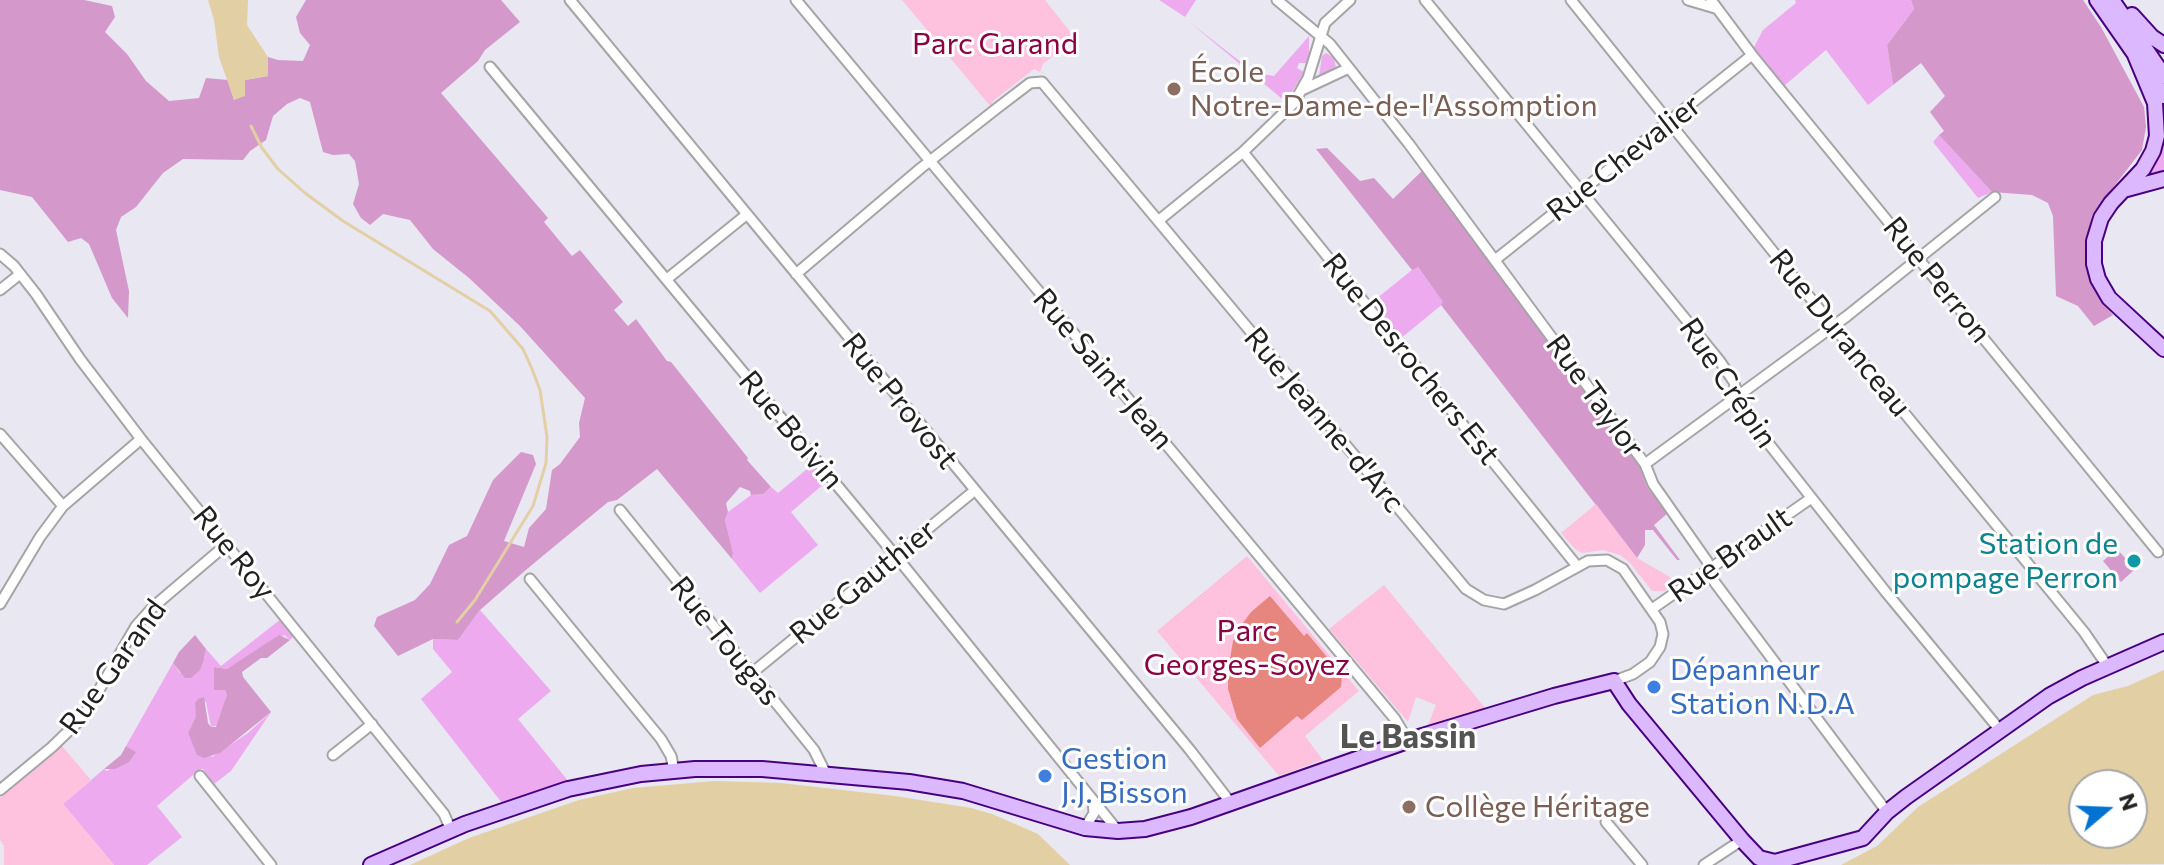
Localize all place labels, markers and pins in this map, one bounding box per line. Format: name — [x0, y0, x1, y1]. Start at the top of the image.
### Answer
place label: École Notre-Dame-de-l'Assomption — [1190, 54, 1598, 124]
marker: École Notre-Dame-de-l'Assomption — [1165, 80, 1183, 98]
place label: Station de pompage Perron — [1892, 526, 2118, 596]
marker: Station de pompage Perron — [2125, 552, 2143, 570]
place label: Dépanneur Station N.D.A — [1670, 652, 1855, 722]
marker: Dépanneur Station N.D.A — [1645, 678, 1663, 696]
place label: Gestion J.J. Bisson — [1061, 741, 1188, 812]
marker: Gestion J.J. Bisson — [1036, 767, 1054, 785]
place label: Collège Héritage — [1425, 789, 1650, 825]
marker: Collège Héritage — [1400, 798, 1418, 816]

